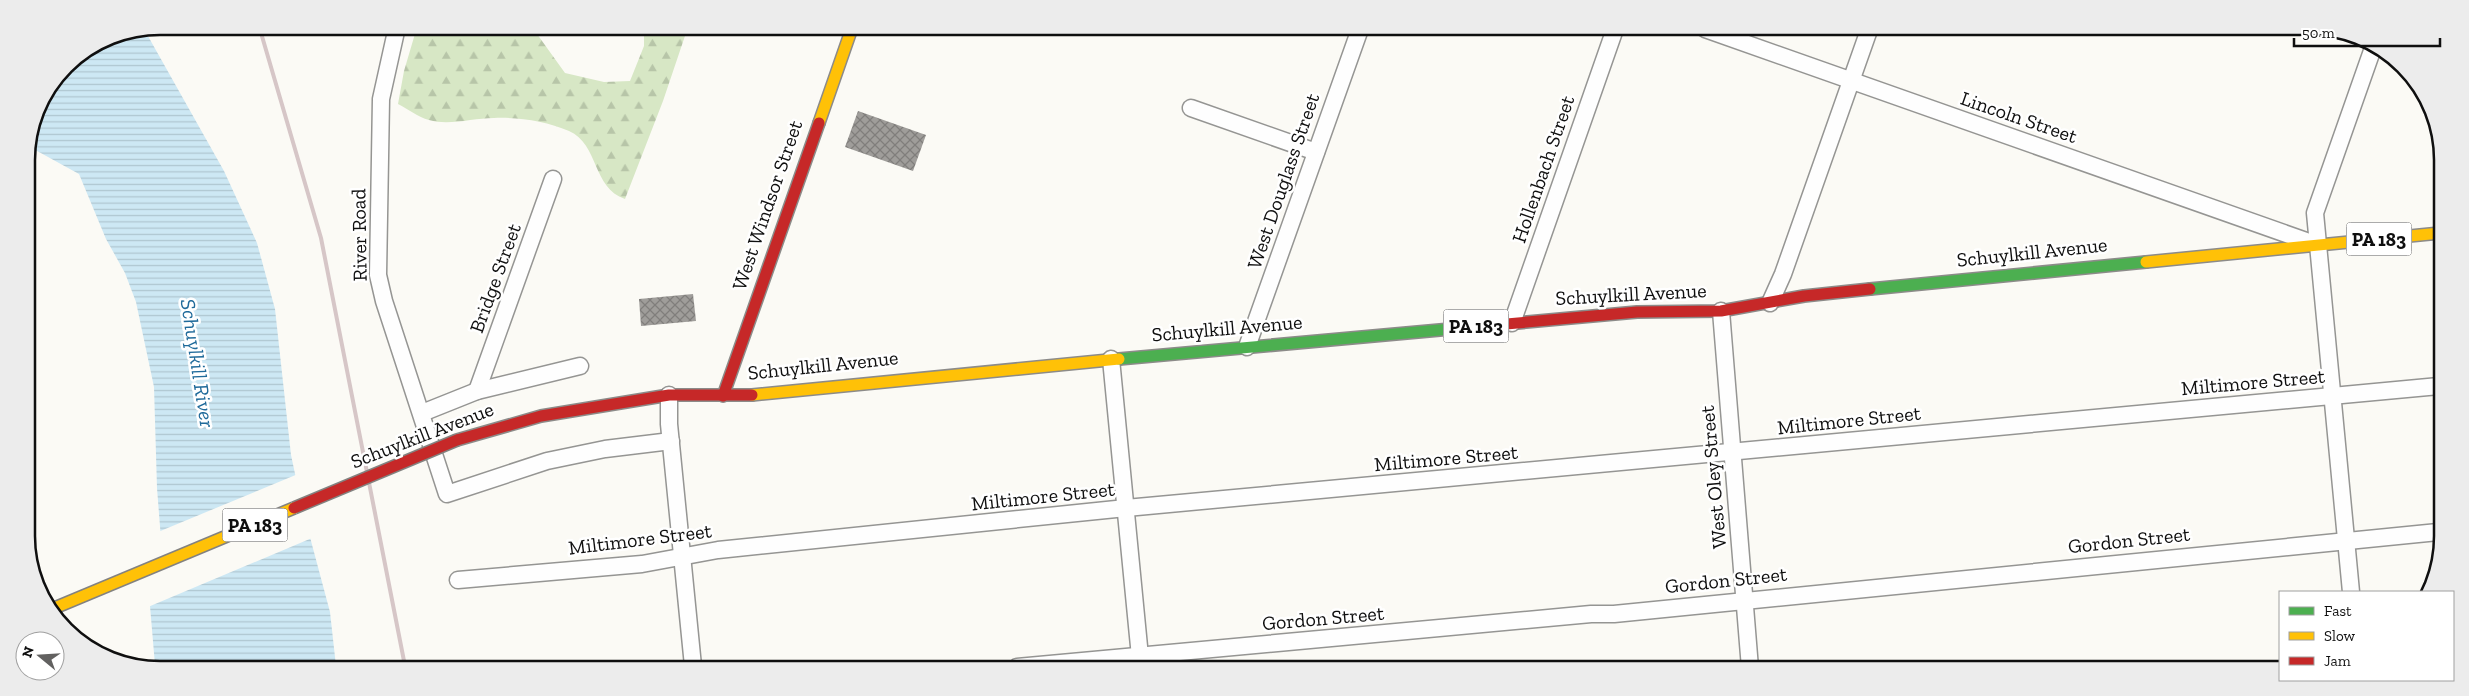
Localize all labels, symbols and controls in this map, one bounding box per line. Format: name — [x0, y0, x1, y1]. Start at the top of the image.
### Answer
scale bar — [2294, 15, 2440, 47]
text: 50 m — [2302, 24, 2335, 42]
street label: Lincoln Street — [1958, 86, 2081, 148]
street label: West Douglass Street — [1242, 89, 1325, 272]
street label: Hollenbach Street — [1507, 92, 1580, 246]
street label: West Windsor Street — [727, 116, 807, 293]
street label: River Road — [346, 189, 372, 281]
street label: Bridge Street — [464, 219, 526, 336]
road number: PA 183 — [2346, 222, 2412, 255]
street label: Schuylkill Avenue — [1956, 232, 2108, 272]
street label: Schuylkill Avenue — [1555, 278, 1707, 310]
water label: Schuylkill River — [175, 297, 221, 430]
street label: Schuylkill Avenue — [1151, 309, 1303, 347]
road number: PA 183 — [1444, 310, 1508, 342]
street label: Schuylkill Avenue — [747, 345, 899, 385]
street label: Miltimore Street — [2180, 364, 2326, 400]
street label: Schuylkill Avenue — [347, 397, 497, 473]
street label: Miltimore Street — [1776, 400, 1923, 439]
street label: West Oley Street — [1695, 404, 1731, 550]
street label: Miltimore Street — [1373, 440, 1519, 476]
street label: Miltimore Street — [970, 476, 1117, 515]
road number: PA 183 — [222, 508, 288, 542]
street label: Miltimore Street — [567, 518, 714, 560]
street label: Gordon Street — [2067, 522, 2192, 558]
street label: Gordon Street — [1664, 562, 1789, 598]
legend — [2279, 591, 2454, 681]
street label: Gordon Street — [1261, 601, 1386, 635]
text: Fast — [2324, 602, 2352, 620]
text: Slow — [2324, 627, 2356, 645]
north arrow — [15, 631, 65, 681]
text: N — [18, 644, 38, 660]
text: Jam — [2324, 652, 2351, 670]

